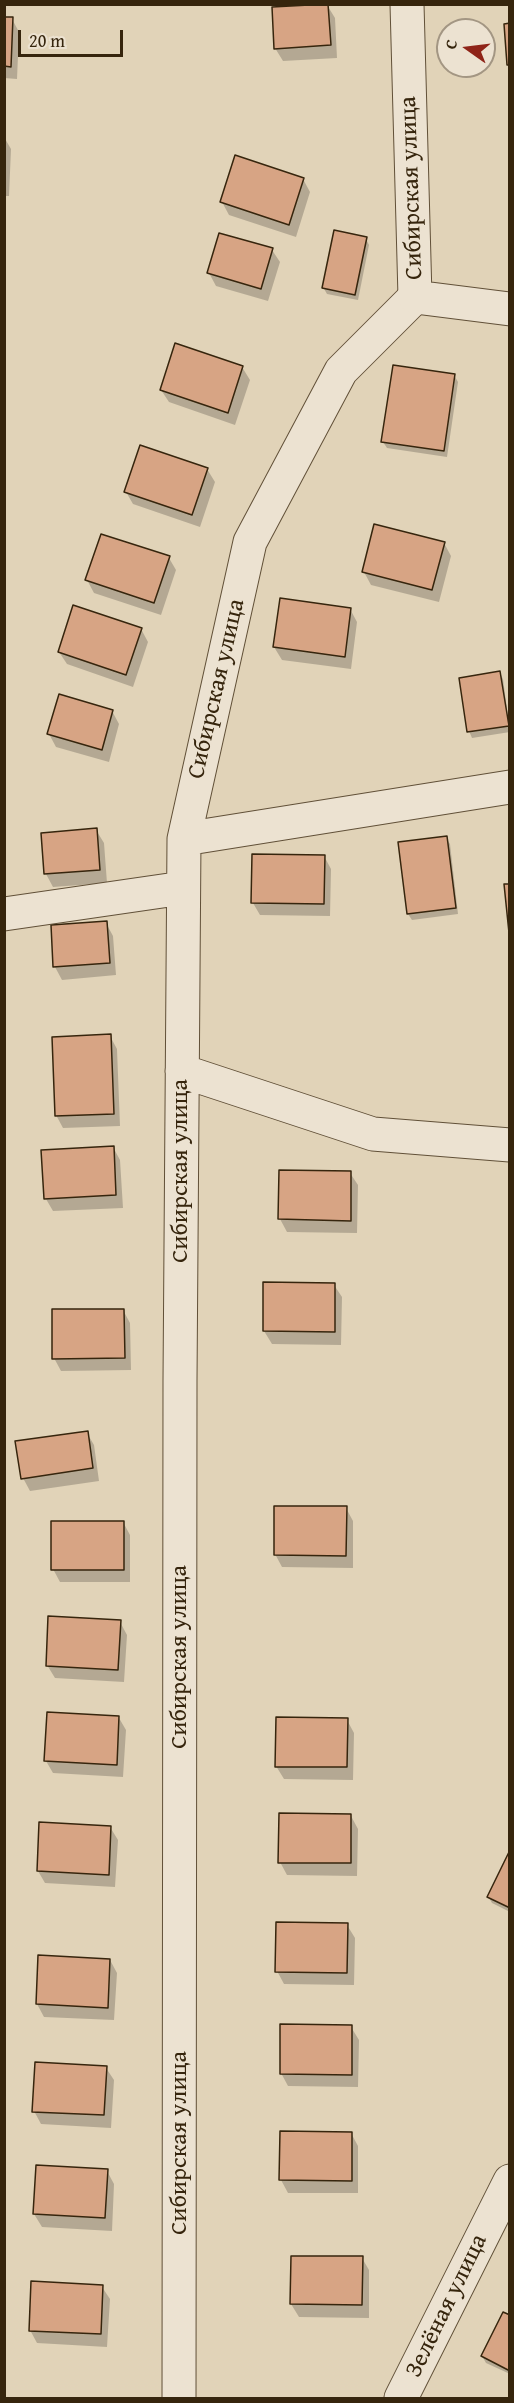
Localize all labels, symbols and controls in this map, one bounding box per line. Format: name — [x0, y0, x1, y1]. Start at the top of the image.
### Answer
scale bar — [21, 18, 126, 56]
north arrow — [436, 18, 496, 78]
text: 20 m — [29, 27, 65, 54]
text: С — [438, 37, 463, 51]
street label: Сибирская улица — [394, 96, 430, 280]
street label: Сибирская улица — [182, 596, 252, 782]
street label: Сибирская улица — [167, 1079, 195, 1263]
street label: Сибирская улица — [166, 1565, 194, 1749]
street label: Сибирская улица — [166, 2051, 194, 2235]
street label: Зелёная улица — [400, 2230, 494, 2382]

